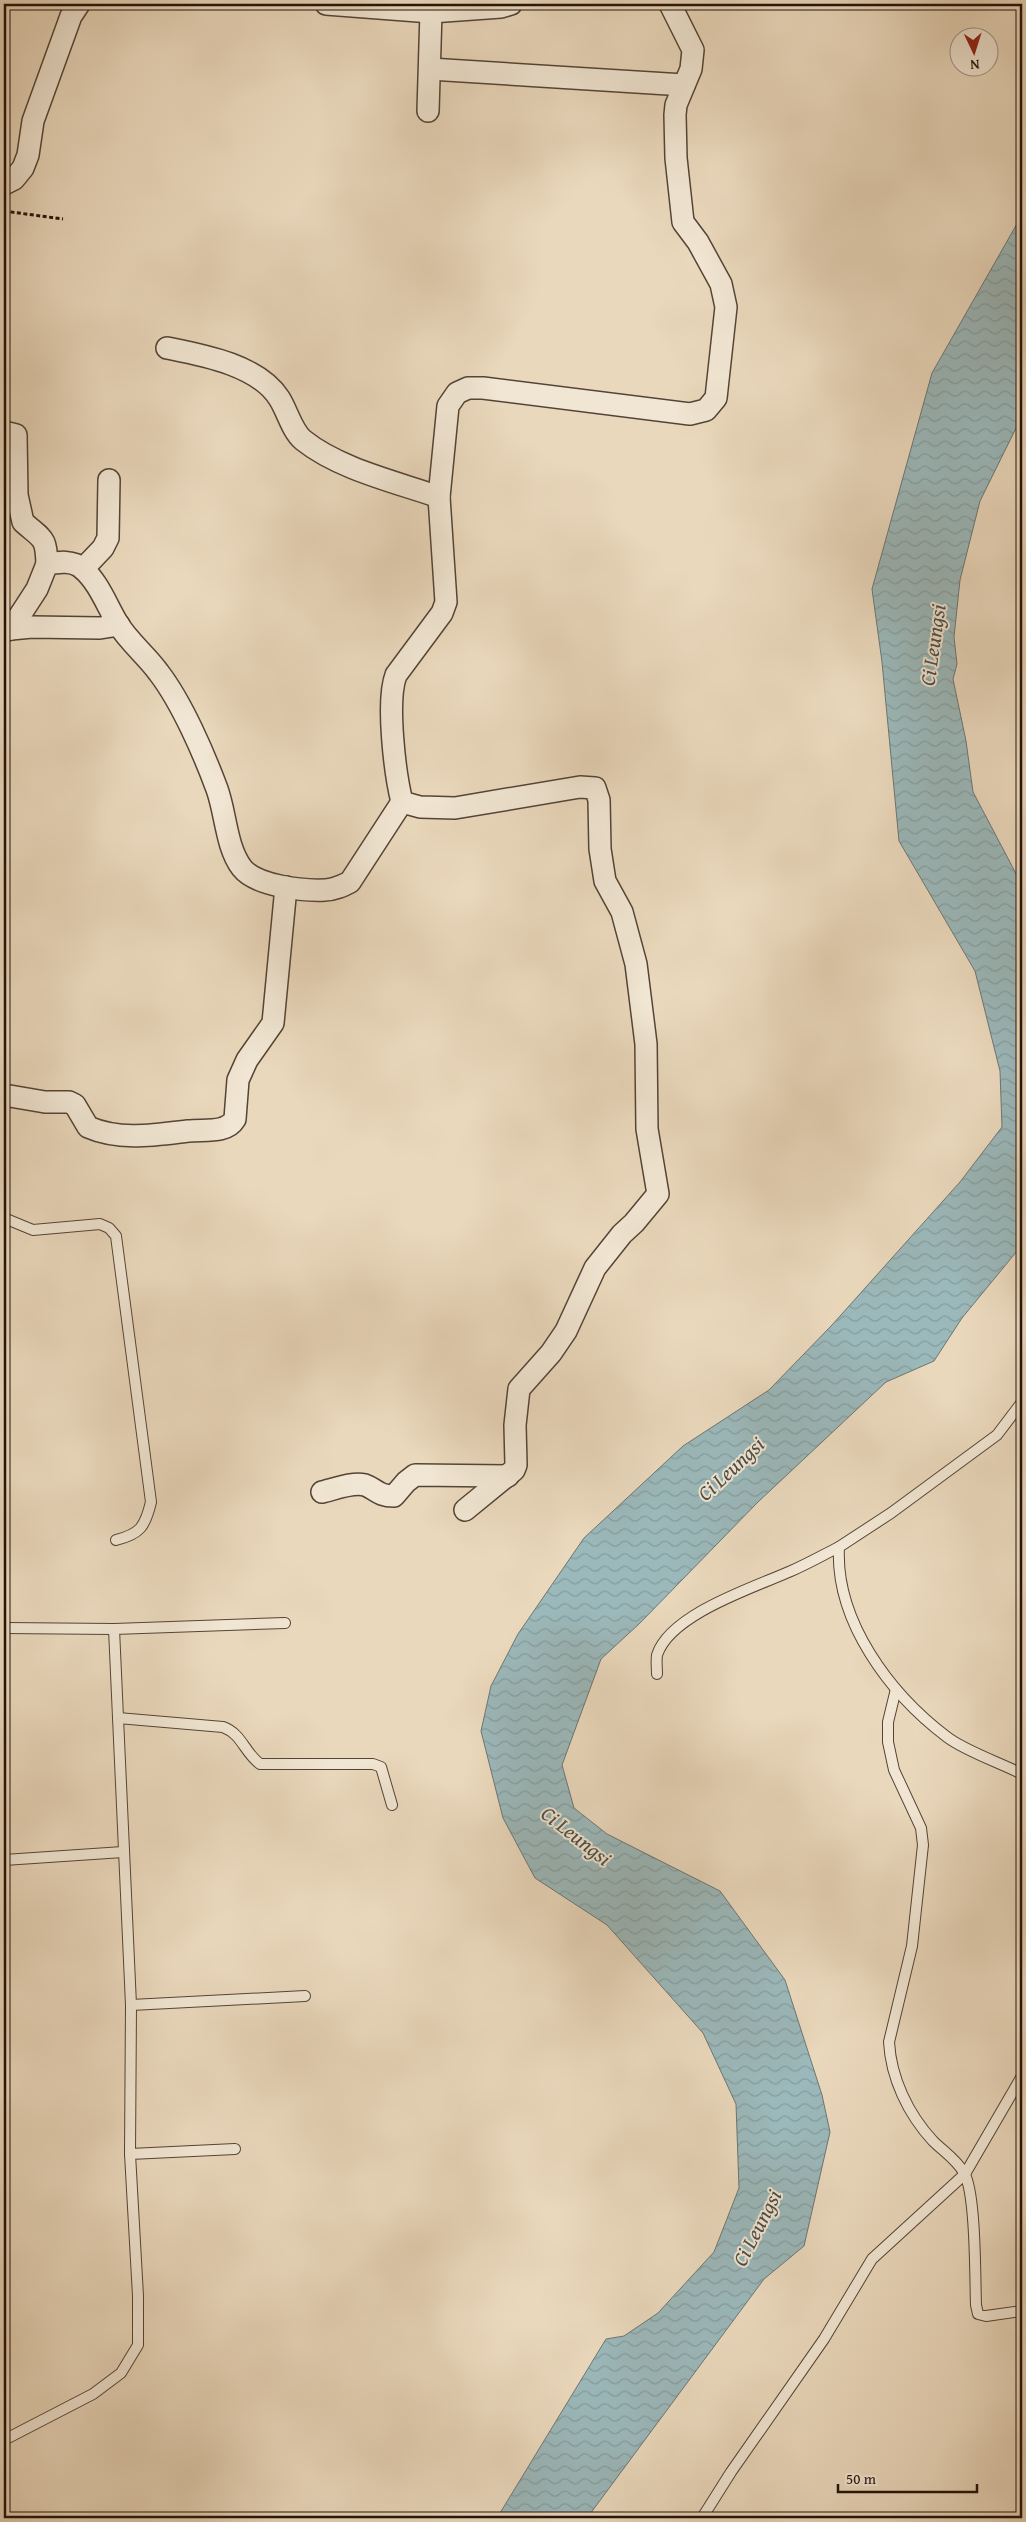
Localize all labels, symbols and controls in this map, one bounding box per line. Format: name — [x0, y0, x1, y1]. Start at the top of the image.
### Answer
north arrow — [948, 28, 998, 78]
text: N — [969, 55, 980, 75]
water label: Ci Leungsi — [911, 602, 954, 688]
water label: Ci Leungsi — [690, 1429, 772, 1508]
water label: Ci Leungsi — [534, 1798, 619, 1873]
water label: Ci Leungsi — [724, 2184, 789, 2271]
scale bar — [838, 2462, 977, 2494]
text: 50 m — [846, 2468, 877, 2489]

